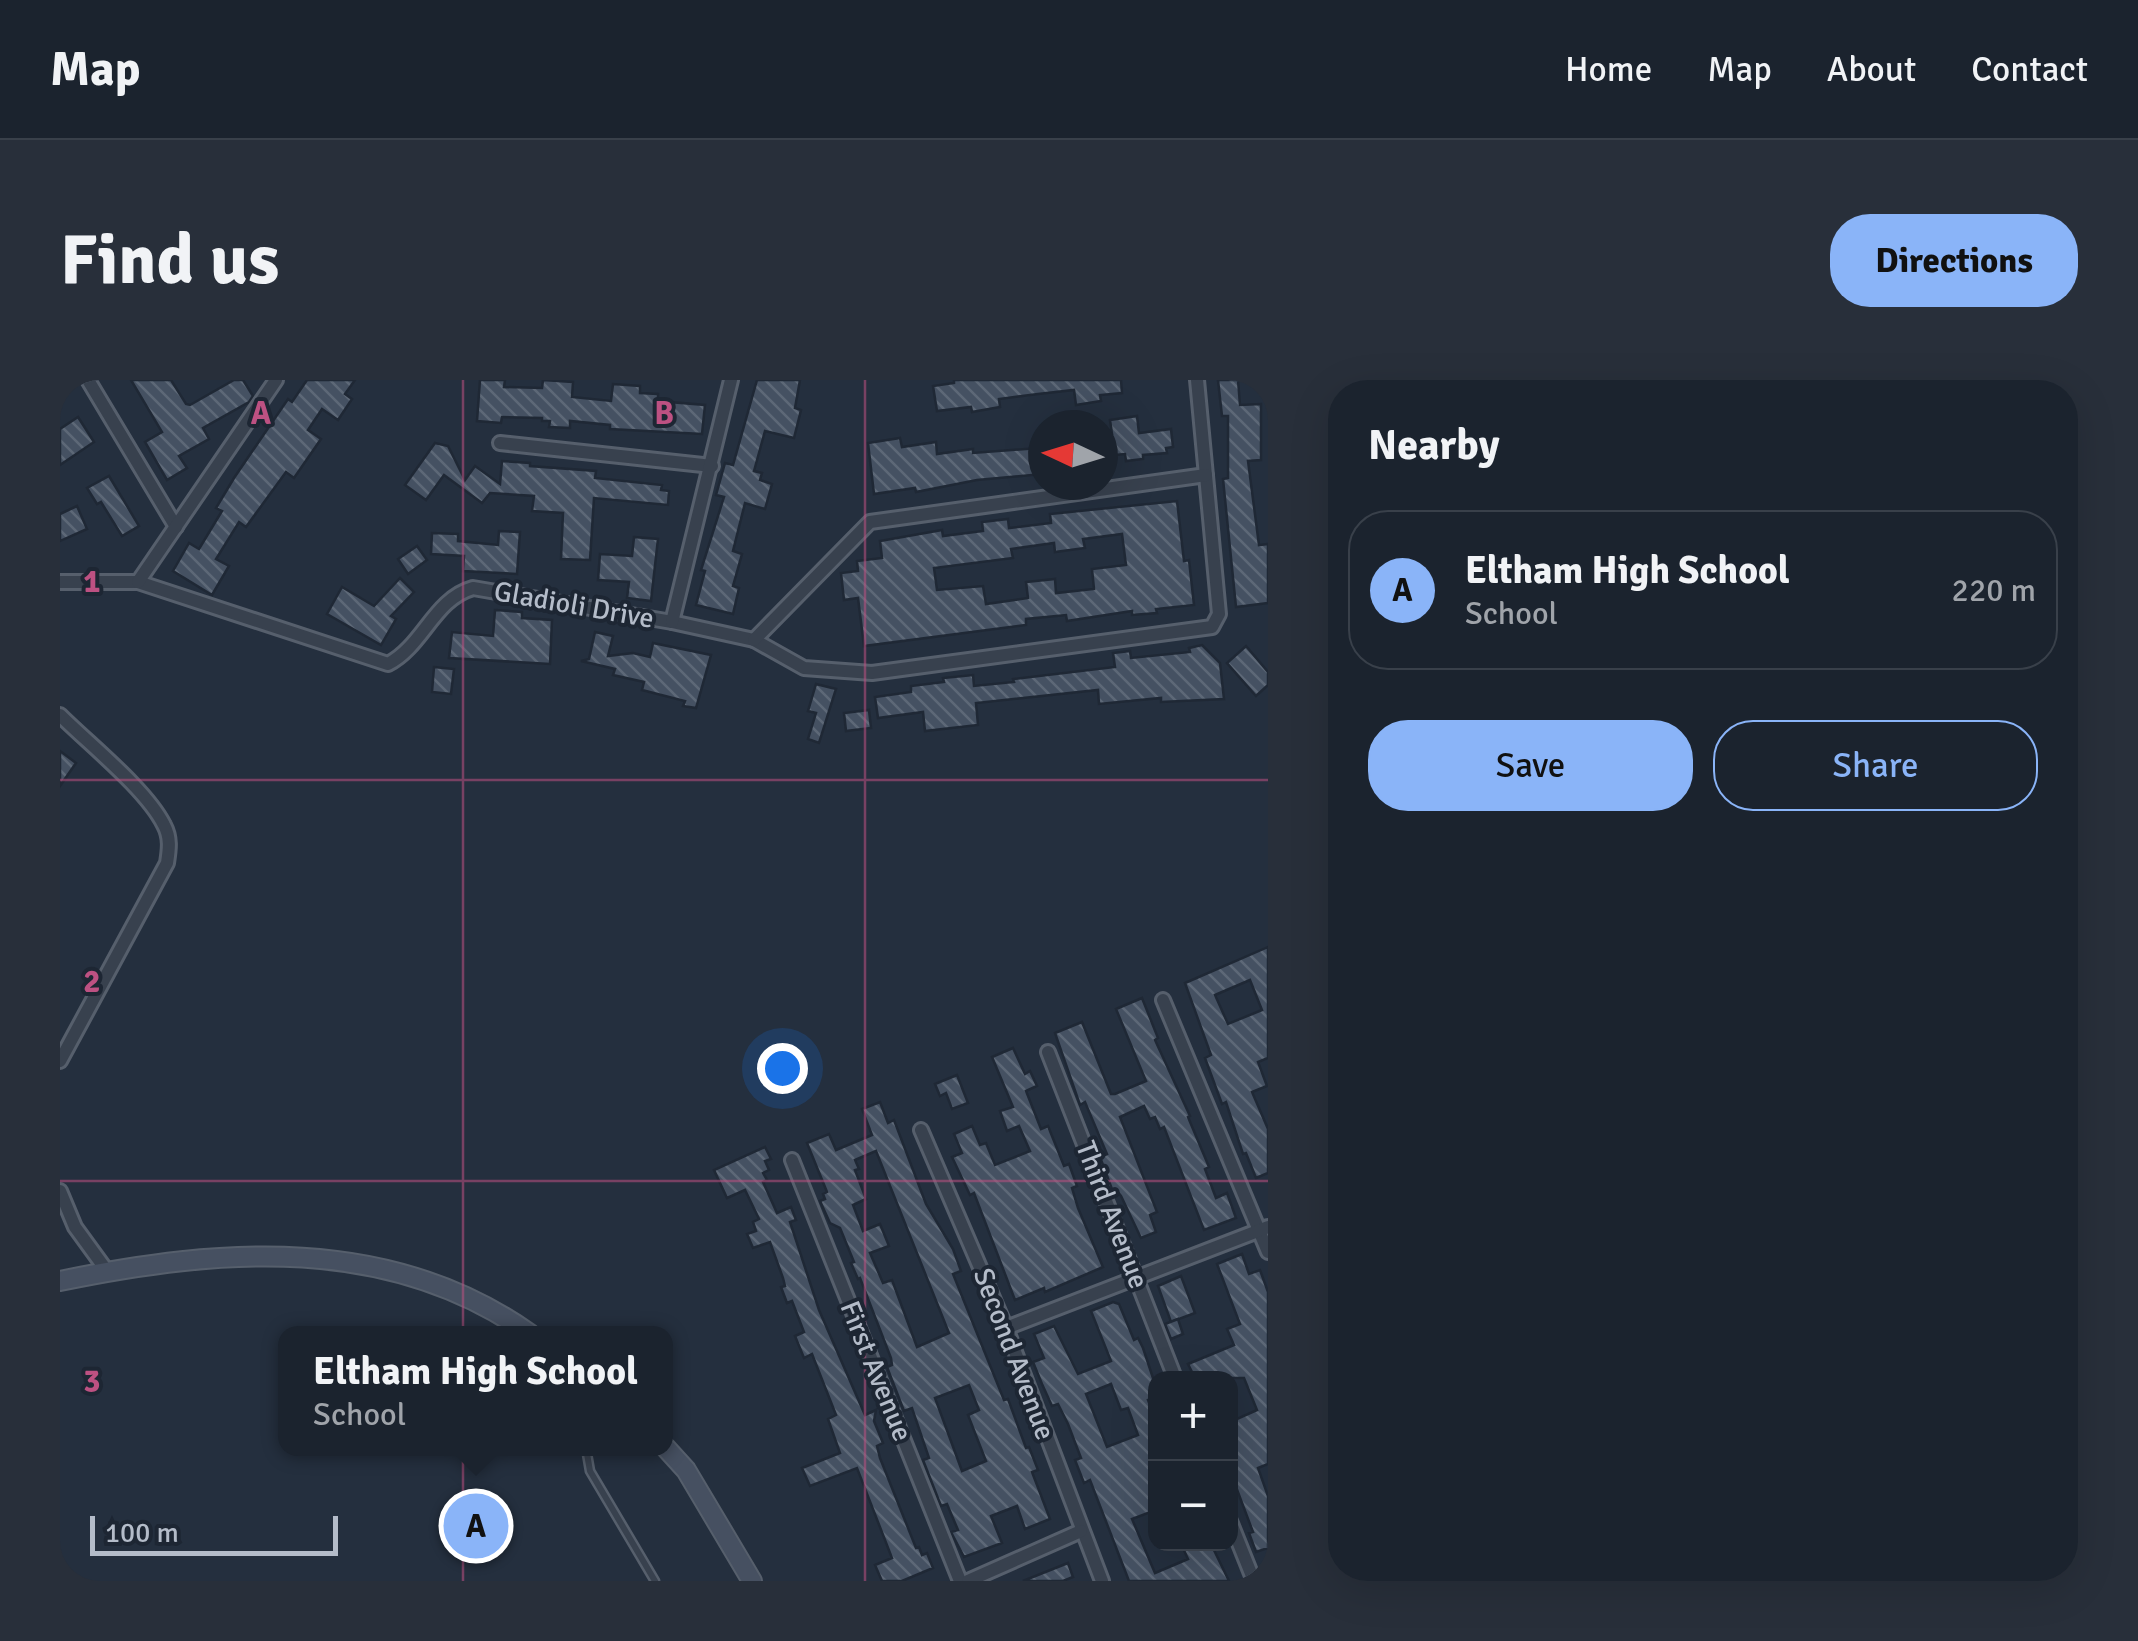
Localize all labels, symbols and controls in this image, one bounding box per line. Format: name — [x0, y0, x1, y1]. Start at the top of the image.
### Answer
text: Map — [50, 40, 140, 99]
text: Home — [1565, 48, 1652, 91]
text: Map — [1707, 48, 1772, 91]
text: About — [1827, 48, 1916, 91]
text: Contact — [1971, 48, 2088, 91]
button: Directions — [1830, 214, 2078, 307]
text: Find us — [60, 217, 279, 303]
text: A — [251, 394, 272, 433]
text: B — [654, 394, 674, 433]
north arrow — [1028, 410, 1118, 500]
text: Nearby — [1368, 420, 1500, 471]
text: Eltham High School — [1465, 547, 1790, 594]
text: 1 — [83, 562, 101, 601]
text: A — [1392, 571, 1413, 610]
text: 220 m — [1952, 571, 2036, 610]
street label: Gladioli Drive — [491, 574, 657, 636]
text: School — [1465, 594, 1558, 633]
button: Save — [1368, 720, 1693, 811]
button: Share — [1713, 720, 2038, 811]
text: 2 — [83, 962, 101, 1001]
your location — [757, 1043, 808, 1094]
street label: Third Avenue — [1068, 1136, 1156, 1294]
street label: Second Avenue — [966, 1263, 1062, 1445]
street label: First Avenue — [832, 1296, 920, 1446]
popup — [278, 1326, 673, 1456]
text: Eltham High School — [313, 1348, 638, 1395]
text: 3 — [83, 1362, 101, 1401]
map controls — [1148, 1371, 1238, 1551]
button: + — [1148, 1371, 1238, 1461]
text: School — [313, 1395, 406, 1434]
button: − — [1148, 1461, 1238, 1551]
pin: A — [444, 1488, 508, 1564]
scale bar — [90, 1511, 338, 1556]
text: 100 m — [105, 1516, 179, 1550]

